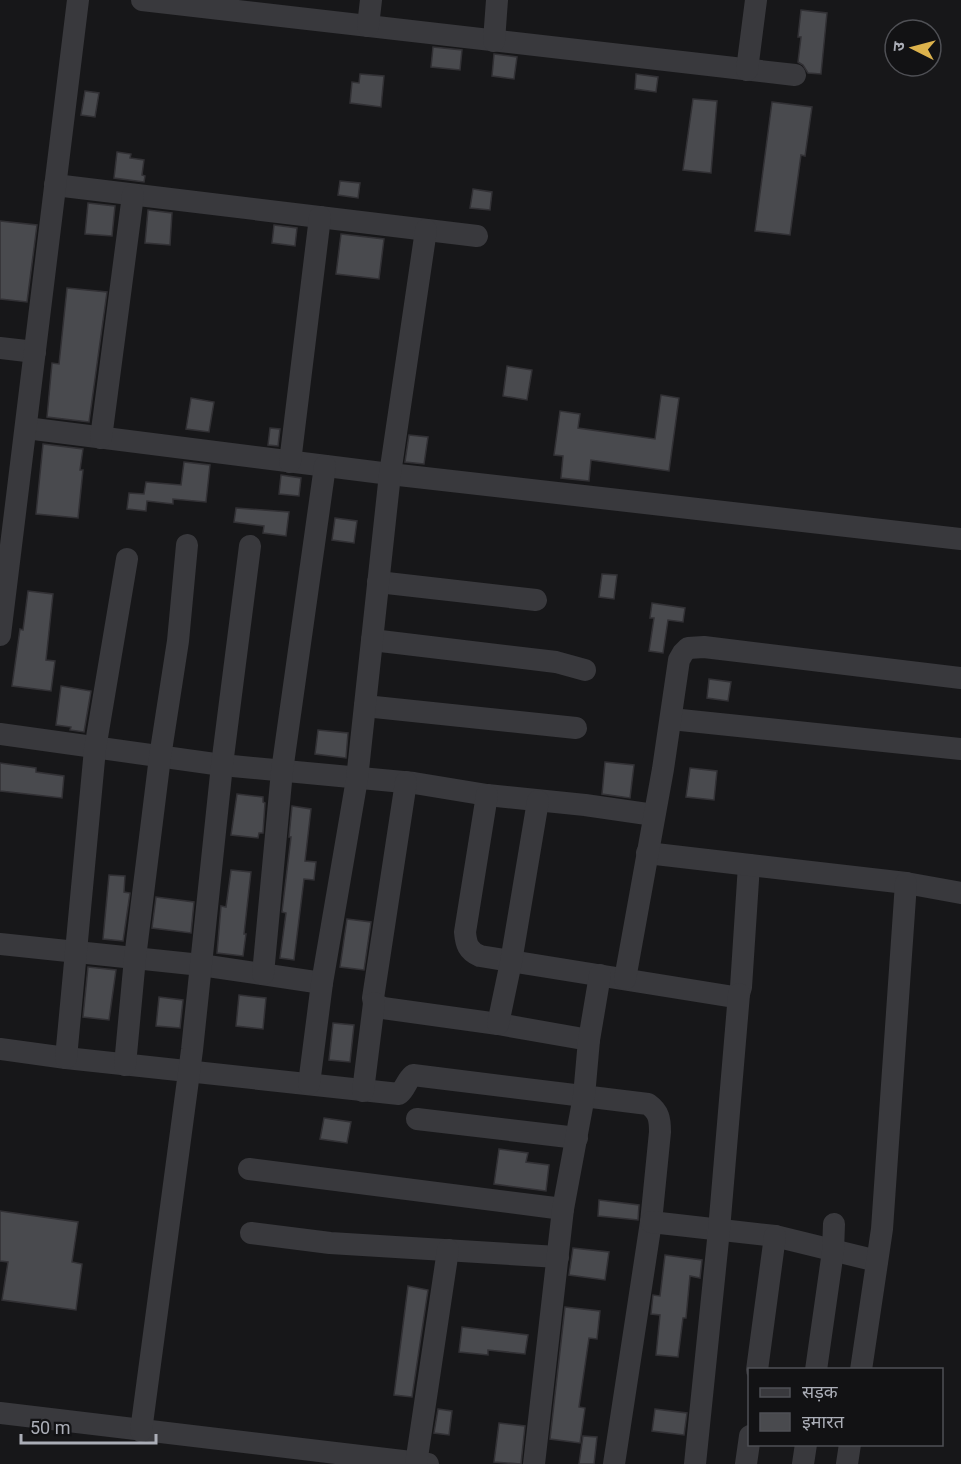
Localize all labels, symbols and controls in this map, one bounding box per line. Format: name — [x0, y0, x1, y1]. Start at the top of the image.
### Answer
north arrow — [883, 18, 943, 78]
text: उ — [889, 40, 909, 52]
legend — [748, 1368, 943, 1446]
text: सड़क — [802, 1381, 839, 1402]
scale bar — [21, 1407, 156, 1445]
text: इमारत — [802, 1411, 845, 1432]
text: 50 m — [30, 1417, 70, 1438]

